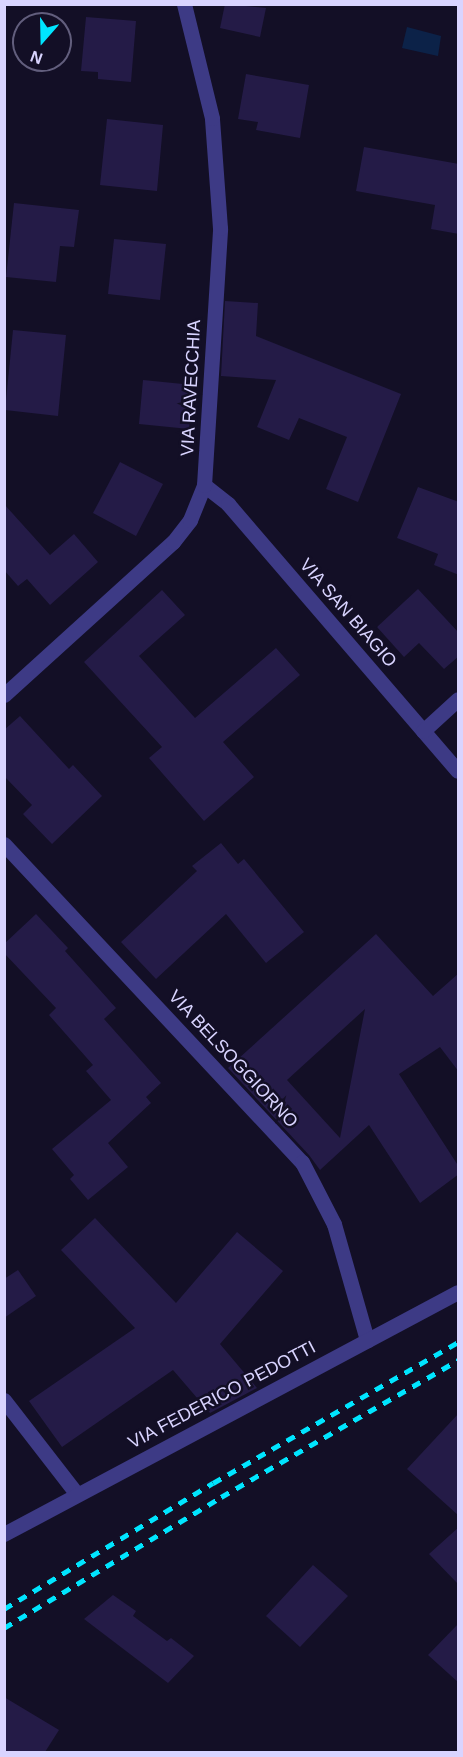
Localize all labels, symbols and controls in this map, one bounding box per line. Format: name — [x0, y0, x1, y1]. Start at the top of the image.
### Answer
north arrow — [12, 12, 72, 72]
text: N — [28, 48, 45, 67]
street label: VIA RAVECCHIA — [177, 319, 205, 457]
street label: VIA SAN BIAGIO — [295, 554, 401, 672]
street label: VIA BELSOGGIORNO — [163, 985, 303, 1133]
street label: VIA FEDERICO PEDOTTI — [124, 1336, 320, 1454]

